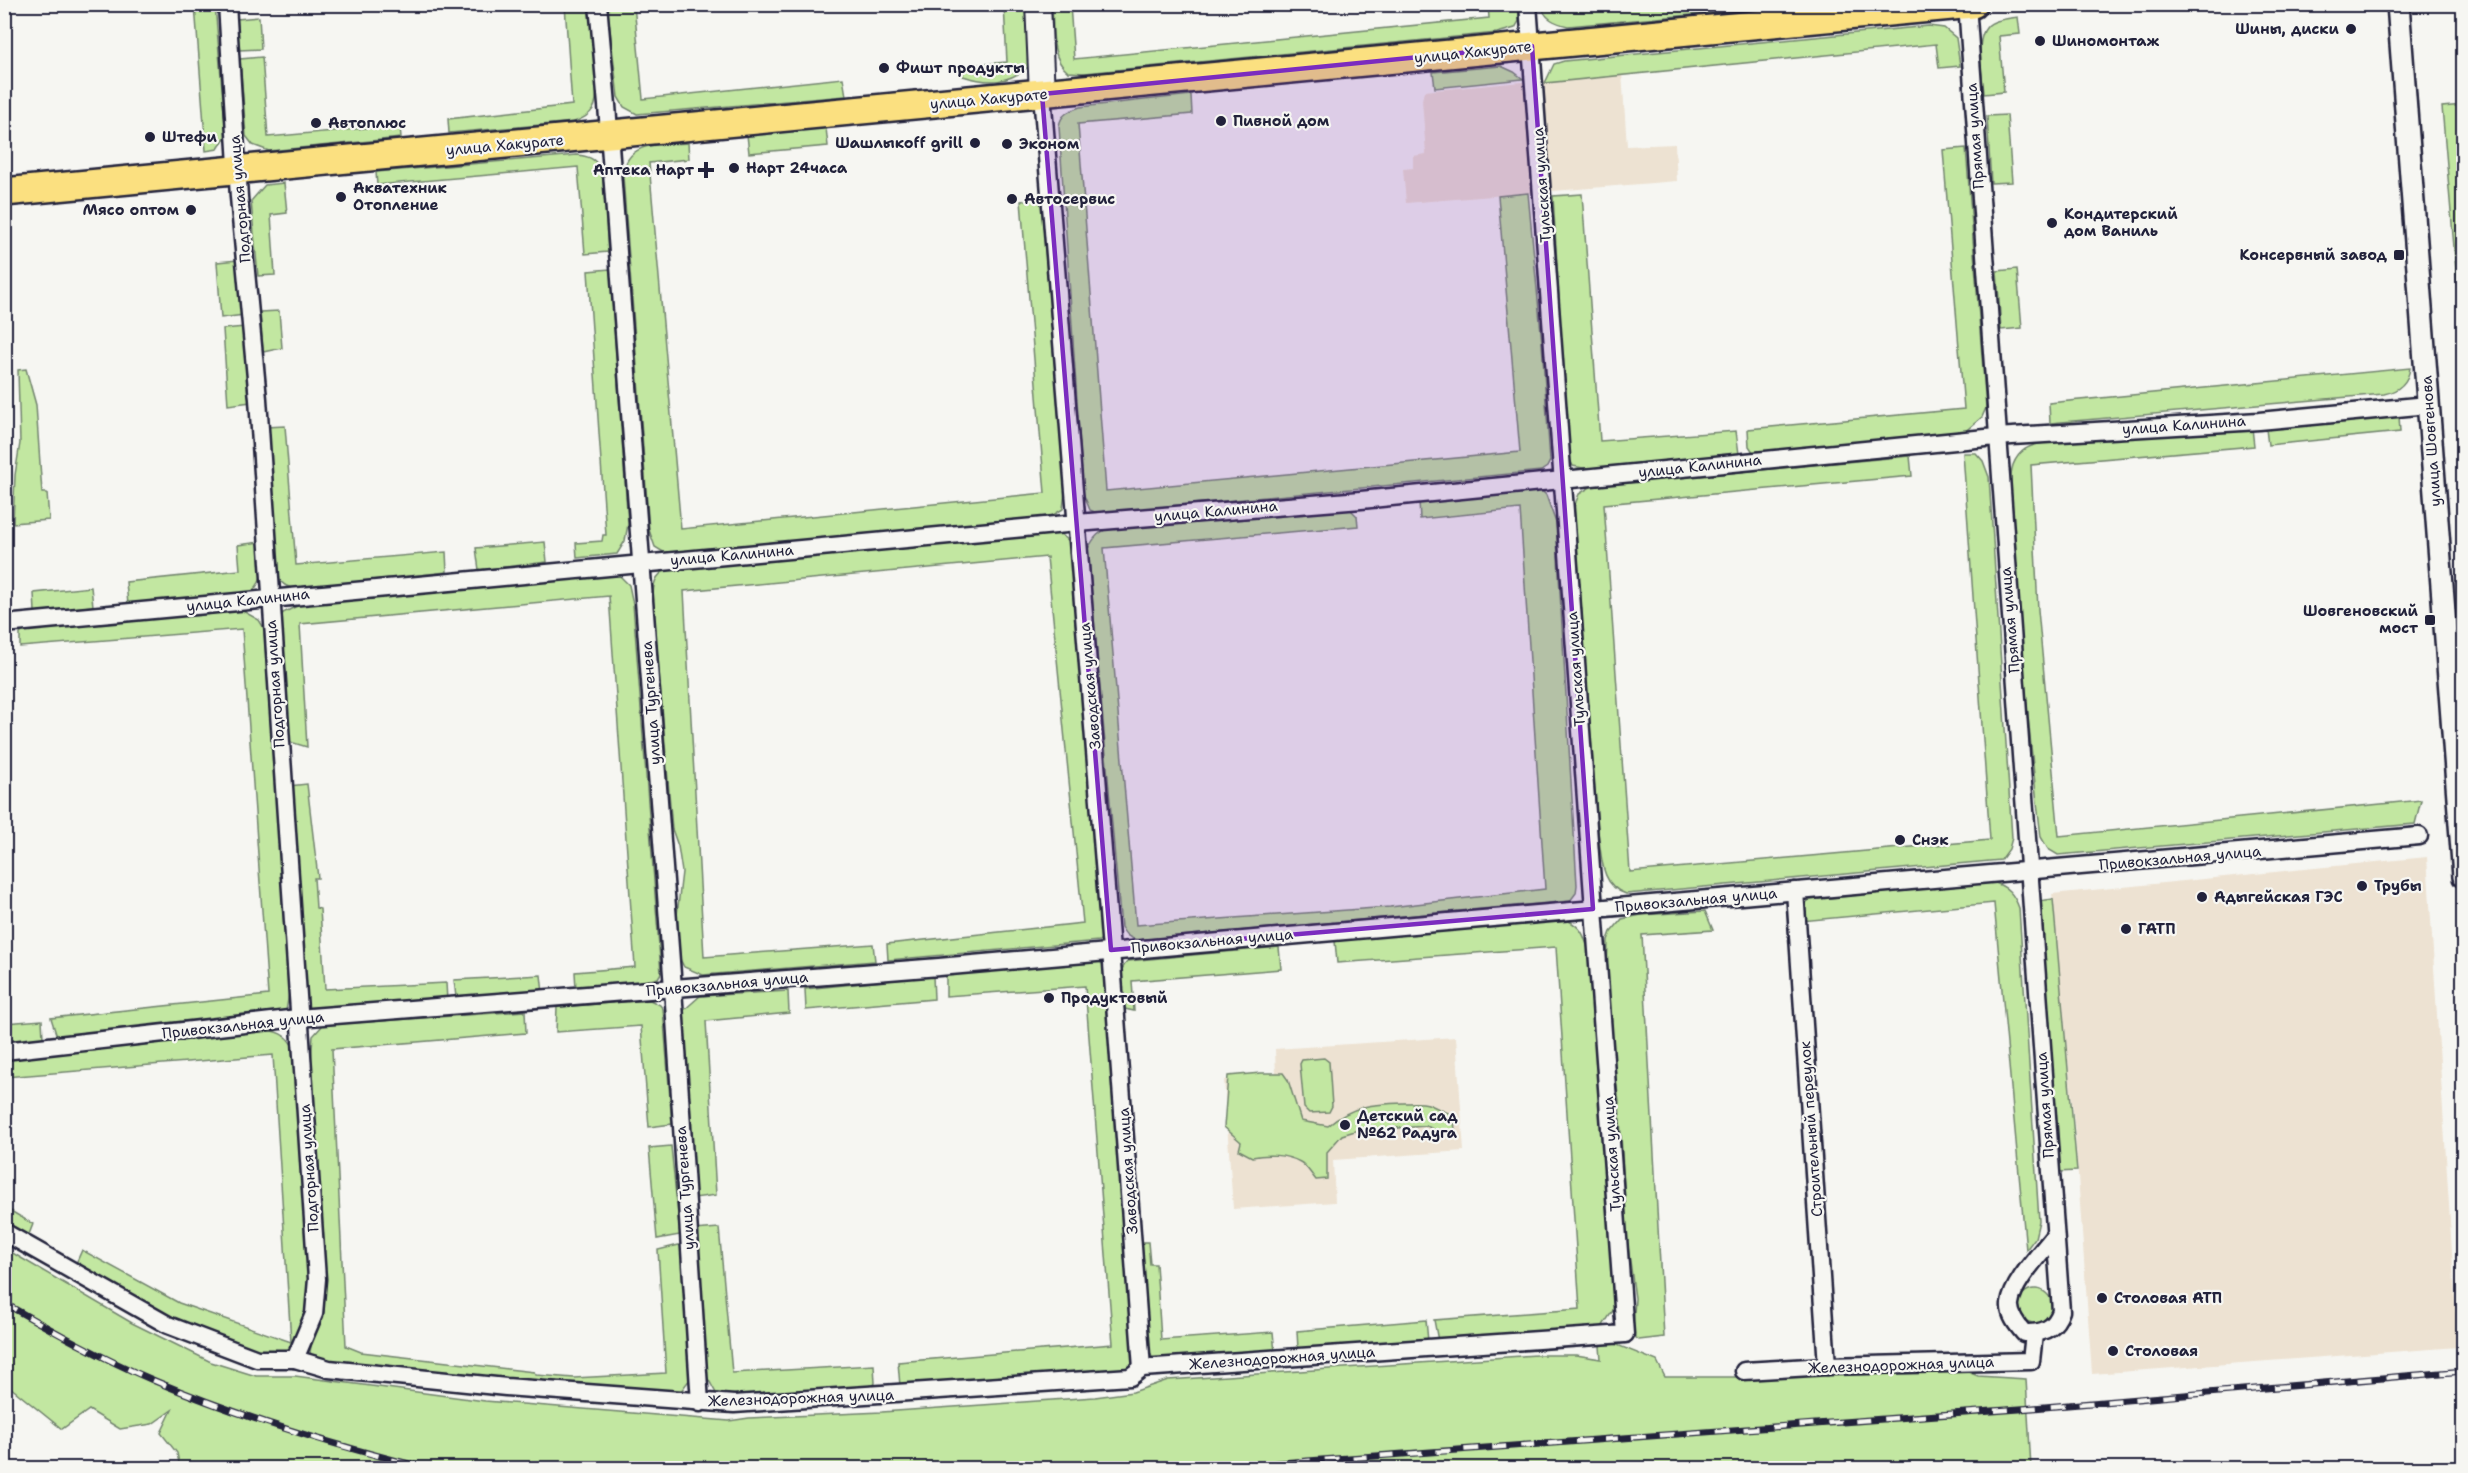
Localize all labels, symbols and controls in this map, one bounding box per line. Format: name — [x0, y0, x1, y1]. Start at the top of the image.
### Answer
place label: Шины, диски — [2235, 19, 2340, 39]
marker: Шины, диски — [2344, 22, 2358, 36]
place label: Шиномонтаж — [2052, 31, 2160, 51]
marker: Шиномонтаж — [2033, 34, 2047, 48]
street label: улица Хакурате — [1413, 36, 1533, 68]
place label: Фишт продукты — [896, 58, 1025, 78]
marker: Фишт продукты — [877, 61, 891, 75]
street label: Прямая улица — [1961, 82, 1989, 190]
street label: улица Хакурате — [929, 84, 1049, 114]
place label: Пивной дом — [1233, 111, 1330, 131]
place label: Автоплюс — [328, 113, 406, 133]
marker: Пивной дом — [1214, 114, 1228, 128]
marker: Автоплюс — [309, 116, 323, 130]
street label: Тульская улица — [1528, 126, 1556, 243]
place label: Штефи — [162, 127, 217, 147]
marker: Штефи — [143, 130, 157, 144]
street label: улица Хакурате — [445, 130, 565, 160]
place label: Шашлыкоff grill — [835, 133, 963, 153]
street label: Подгорная улица — [224, 134, 256, 264]
place label: Эконом — [1019, 134, 1080, 154]
marker: Шашлыкоff grill — [968, 136, 982, 150]
marker: Эконом — [1000, 137, 1014, 151]
place label: Нарт 24часа — [746, 158, 848, 178]
place label: Аптека Нарт — [593, 160, 694, 180]
marker: Нарт 24часа — [727, 161, 741, 175]
marker: Аптека Нарт — [699, 163, 713, 177]
place label: Акватехник Отопление — [353, 178, 448, 215]
place label: Автосервис — [1024, 189, 1115, 209]
marker: Акватехник Отопление — [334, 190, 348, 204]
marker: Автосервис — [1005, 192, 1019, 206]
place label: Мясо оптом — [83, 200, 180, 220]
marker: Мясо оптом — [184, 203, 198, 217]
place label: Кондитерский дом Ваниль — [2064, 204, 2178, 241]
marker: Кондитерский дом Ваниль — [2045, 216, 2059, 230]
place label: Консервный завод — [2239, 245, 2388, 265]
marker: Консервный завод — [2392, 248, 2406, 262]
street label: улица Шовгенова — [2416, 374, 2446, 507]
street label: улица Калинина — [2122, 411, 2247, 439]
street label: улица Калинина — [1637, 450, 1763, 482]
street label: улица Калинина — [1153, 496, 1279, 526]
street label: улица Калинина — [669, 540, 795, 570]
street label: Прямая улица — [1995, 565, 2025, 674]
street label: улица Калинина — [185, 584, 311, 616]
place label: Шовгеновский мост — [2303, 601, 2419, 638]
street label: Тульская улица — [1562, 610, 1590, 727]
marker: Шовгеновский мост — [2423, 613, 2437, 627]
street label: Подгорная улица — [261, 619, 289, 749]
street label: Заводская улица — [1074, 621, 1105, 750]
street label: улица Тургенева — [637, 640, 665, 766]
place label: Снэк — [1912, 830, 1949, 850]
marker: Снэк — [1893, 833, 1907, 847]
street label: Привокзальная улица — [2098, 841, 2263, 875]
place label: Трубы — [2374, 876, 2422, 896]
marker: Трубы — [2355, 879, 2369, 893]
street label: Привокзальная улица — [1614, 883, 1779, 917]
place label: Адыгейская ГЭС — [2214, 887, 2343, 907]
marker: Адыгейская ГЭС — [2195, 890, 2209, 904]
place label: ГАТП — [2138, 919, 2175, 939]
marker: ГАТП — [2119, 922, 2133, 936]
street label: Привокзальная улица — [1130, 924, 1295, 958]
street label: Привокзальная улица — [645, 967, 810, 1001]
place label: Продуктовый — [1061, 988, 1168, 1008]
marker: Продуктовый — [1042, 991, 1056, 1005]
street label: Привокзальная улица — [161, 1006, 326, 1043]
street label: Строительный переулок — [1795, 1040, 1827, 1218]
street label: Прямая улица — [2031, 1051, 2059, 1159]
street label: Тульская улица — [1598, 1095, 1626, 1212]
street label: Подгорная улица — [295, 1103, 323, 1233]
street label: Заводская улица — [1114, 1106, 1142, 1235]
place label: Детский сад №62 Радуга — [1357, 1106, 1458, 1143]
marker: Детский сад №62 Радуга — [1338, 1118, 1352, 1132]
street label: улица Тургенева — [671, 1125, 699, 1251]
place label: Столовая АТП — [2114, 1288, 2222, 1308]
marker: Столовая АТП — [2095, 1291, 2109, 1305]
street label: Железнодорожная улица — [1188, 1341, 1376, 1374]
place label: Столовая — [2125, 1341, 2198, 1361]
marker: Столовая — [2106, 1344, 2120, 1358]
street label: Железнодорожная улица — [1808, 1352, 1995, 1378]
street label: Железнодорожная улица — [708, 1385, 895, 1411]

